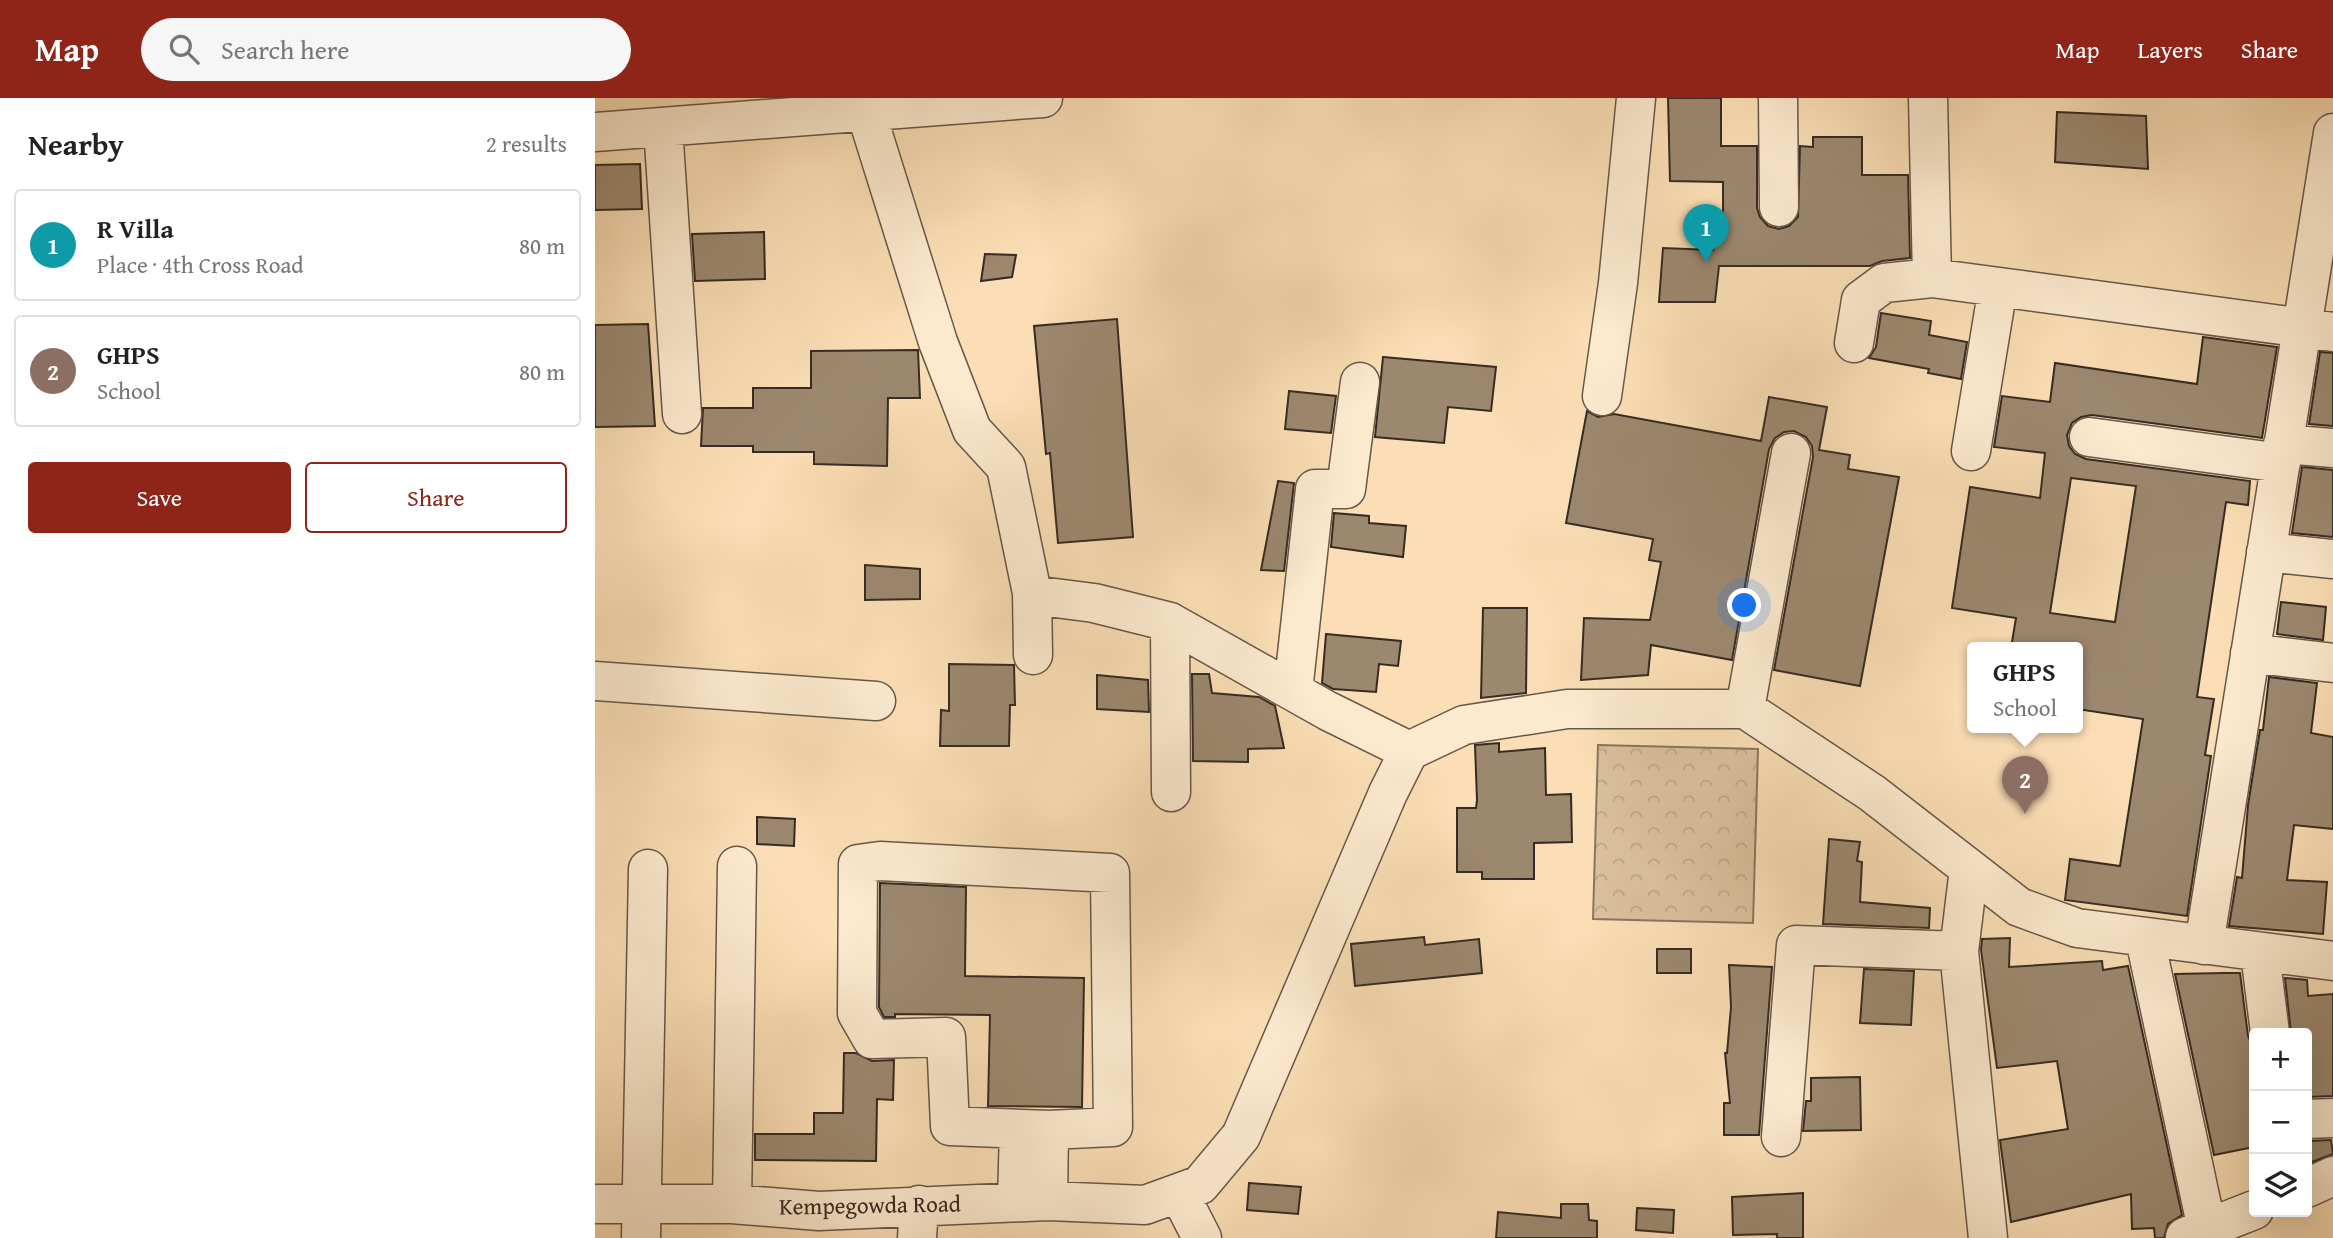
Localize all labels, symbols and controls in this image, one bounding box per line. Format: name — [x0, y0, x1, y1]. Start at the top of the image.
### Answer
search box — [141, 18, 631, 81]
text: Map — [35, 25, 99, 73]
icon: search — [165, 30, 203, 68]
text: Search here — [221, 30, 349, 69]
text: Map — [2056, 32, 2099, 67]
text: Layers — [2137, 32, 2203, 67]
text: Share — [2241, 32, 2298, 67]
text: Nearby — [28, 122, 124, 166]
text: 2 results — [486, 127, 567, 160]
pin: 1 — [1683, 204, 1729, 262]
text: R Villa — [97, 209, 174, 248]
text: 1 — [47, 229, 59, 262]
text: 80 m — [519, 229, 565, 262]
text: Place · 4th Cross Road — [97, 248, 304, 281]
text: GHPS — [97, 335, 160, 374]
text: 2 — [47, 355, 59, 388]
text: 80 m — [519, 355, 565, 388]
text: School — [97, 374, 161, 407]
button: Save — [28, 462, 291, 533]
button: Share — [305, 462, 567, 533]
your location — [1727, 588, 1761, 622]
popup — [1967, 642, 2083, 733]
text: GHPS — [1993, 652, 2056, 691]
text: School — [1993, 691, 2057, 724]
pin: 2 — [2002, 756, 2048, 814]
map controls — [2249, 1028, 2312, 1217]
button: + — [2249, 1028, 2312, 1091]
button: − — [2249, 1091, 2312, 1154]
button: layers — [2249, 1154, 2312, 1217]
street label: Kempegowda Road — [779, 1186, 962, 1223]

